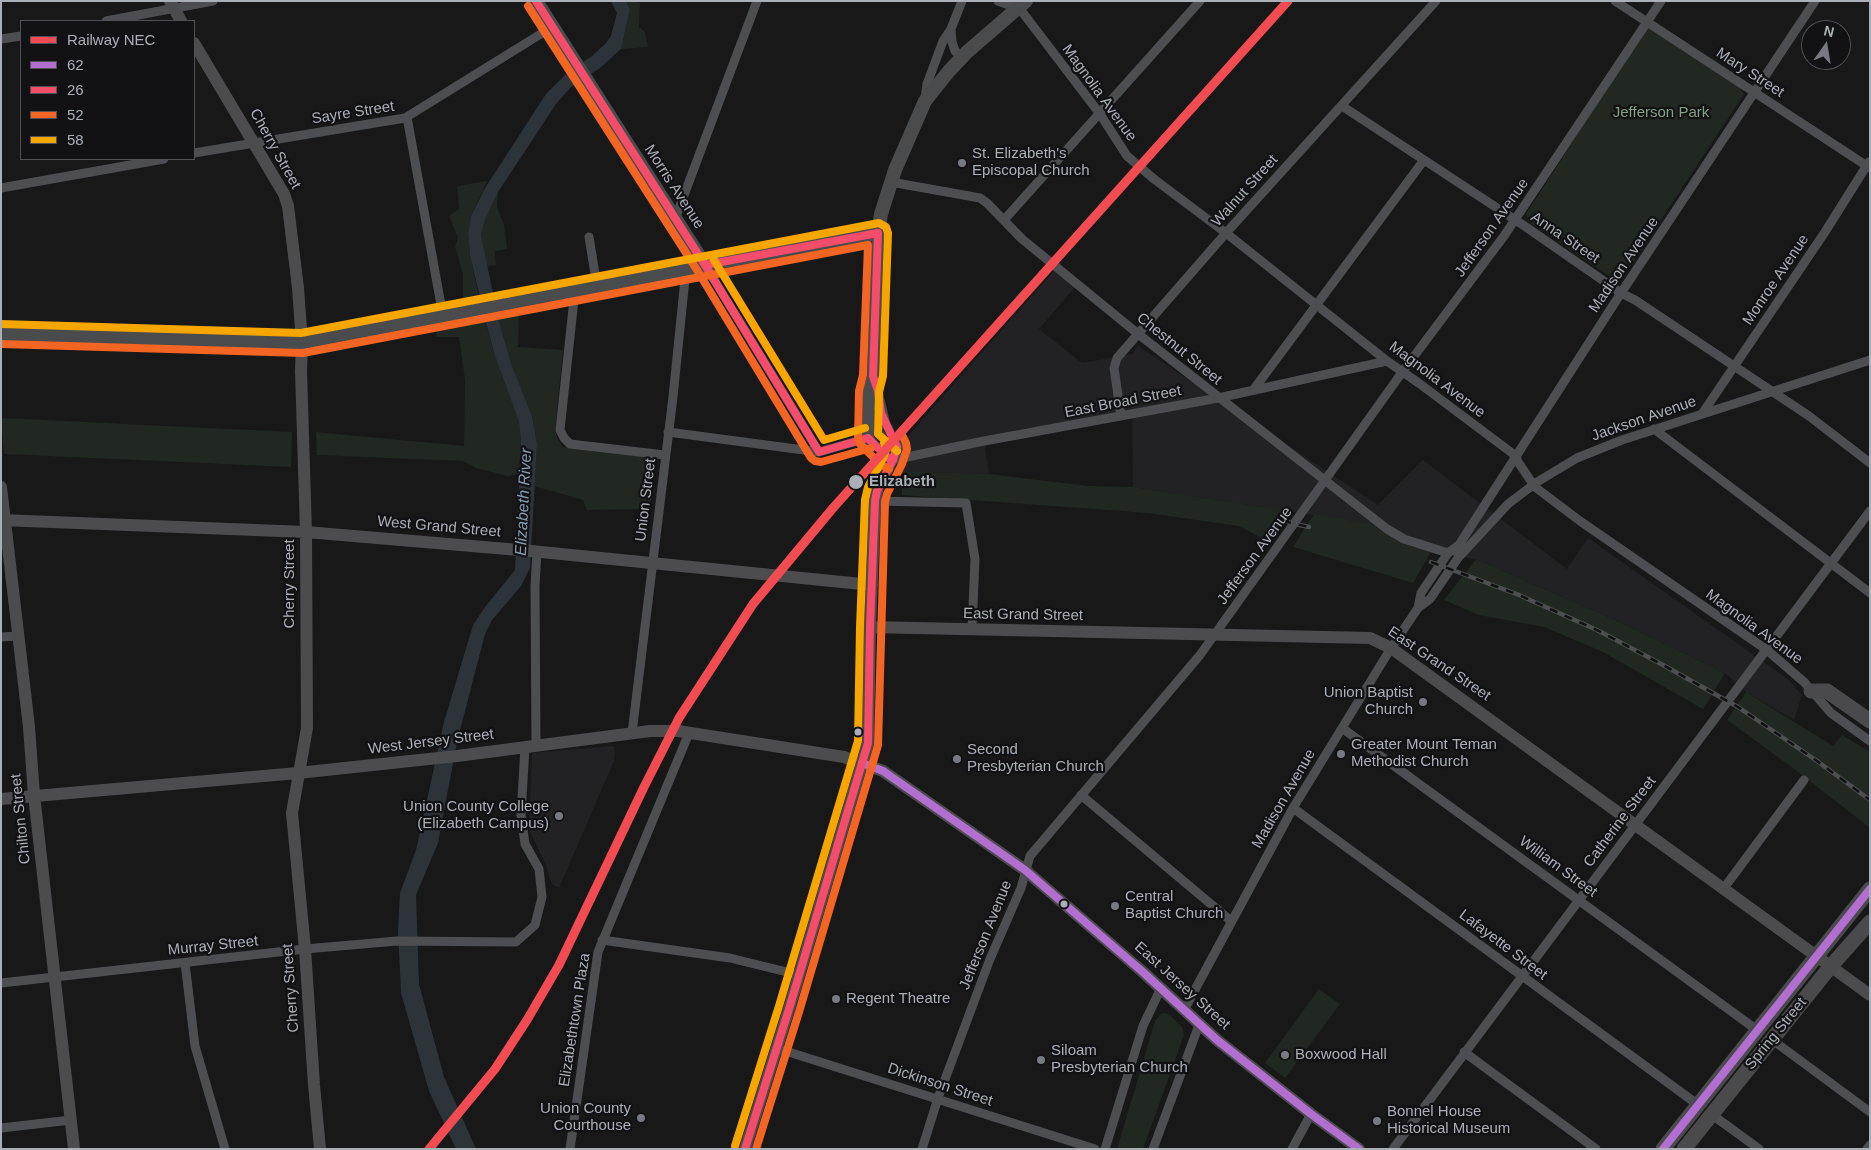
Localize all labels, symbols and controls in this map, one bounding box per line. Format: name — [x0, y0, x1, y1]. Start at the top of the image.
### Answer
legend — [20, 20, 195, 160]
north arrow — [1801, 20, 1851, 70]
text: N — [1822, 22, 1836, 40]
text: Railway NEC — [67, 31, 155, 48]
street label: Magnolia Avenue — [1058, 41, 1140, 145]
street label: Mary Street — [1713, 44, 1787, 102]
text: 62 — [67, 56, 84, 73]
text: 26 — [67, 81, 84, 98]
street label: Sayre Street — [310, 98, 396, 128]
park label: Jefferson Park — [1613, 104, 1709, 122]
text: 52 — [67, 106, 84, 123]
street label: Cherry Street — [246, 106, 304, 192]
text: 58 — [67, 131, 84, 148]
street label: Morris Avenue — [640, 142, 708, 232]
place label: St. Elizabeth's Episcopal Church — [972, 145, 1090, 180]
street label: Walnut Street — [1208, 151, 1282, 231]
marker: St. Elizabeth's Episcopal Church — [956, 157, 968, 169]
street label: Jefferson Avenue — [1451, 175, 1533, 281]
street label: Anna Street — [1527, 208, 1603, 268]
street label: Madison Avenue — [1585, 214, 1663, 316]
street label: Monroe Avenue — [1739, 231, 1813, 329]
street label: Chestnut Street — [1133, 309, 1225, 389]
street label: Magnolia Avenue — [1385, 338, 1489, 422]
street label: East Broad Street — [1063, 382, 1183, 422]
street label: Jackson Avenue — [1589, 393, 1699, 445]
water label: Elizabeth River — [512, 448, 536, 556]
street label: Union Street — [632, 458, 660, 542]
marker: Elizabeth — [847, 473, 865, 491]
place label: Elizabeth — [869, 473, 935, 491]
street label: Jefferson Avenue — [1214, 504, 1296, 608]
street label: West Grand Street — [376, 513, 502, 541]
street label: Cherry Street — [281, 539, 299, 629]
street label: Magnolia Avenue — [1702, 586, 1806, 668]
street label: East Grand Street — [963, 605, 1083, 625]
street label: East Grand Street — [1384, 623, 1494, 705]
place label: Union Baptist Church — [1324, 684, 1413, 719]
marker: Union Baptist Church — [1417, 696, 1429, 708]
street label: West Jersey Street — [367, 725, 495, 759]
unlabelled marker — [853, 727, 863, 737]
place label: Greater Mount Teman Methodist Church — [1351, 736, 1497, 771]
place label: Second Presbyterian Church — [967, 741, 1104, 776]
street label: Madison Avenue — [1248, 746, 1320, 852]
marker: Greater Mount Teman Methodist Church — [1335, 748, 1347, 760]
marker: Second Presbyterian Church — [951, 753, 963, 765]
street label: Chilton Street — [7, 773, 35, 865]
street label: Catherine Street — [1580, 773, 1660, 871]
place label: Union County College (Elizabeth Campus) — [403, 798, 549, 833]
marker: Union County College (Elizabeth Campus) — [553, 810, 565, 822]
street label: William Street — [1515, 833, 1601, 901]
street label: Jefferson Avenue — [956, 878, 1016, 992]
place label: Central Baptist Church — [1125, 888, 1223, 923]
unlabelled marker — [1059, 899, 1069, 909]
marker: Central Baptist Church — [1109, 900, 1121, 912]
street label: Lafayette Street — [1455, 906, 1551, 984]
street label: Murray Street — [167, 932, 259, 960]
street label: East Jersey Street — [1130, 938, 1234, 1034]
street label: Cherry Street — [279, 943, 303, 1033]
street label: Elizabethtown Plaza — [556, 952, 594, 1088]
place label: Regent Theatre — [846, 990, 950, 1008]
marker: Regent Theatre — [830, 993, 842, 1005]
street label: Spring Street — [1741, 994, 1811, 1074]
place label: Siloam Presbyterian Church — [1051, 1042, 1188, 1077]
place label: Boxwood Hall — [1295, 1046, 1387, 1064]
marker: Boxwood Hall — [1279, 1049, 1291, 1061]
marker: Siloam Presbyterian Church — [1035, 1054, 1047, 1066]
street label: Dickinson Street — [885, 1060, 995, 1110]
place label: Union County Courthouse — [540, 1100, 631, 1135]
place label: Bonnel House Historical Museum — [1387, 1103, 1510, 1138]
marker: Union County Courthouse — [635, 1112, 647, 1124]
marker: Bonnel House Historical Museum — [1371, 1115, 1383, 1127]

